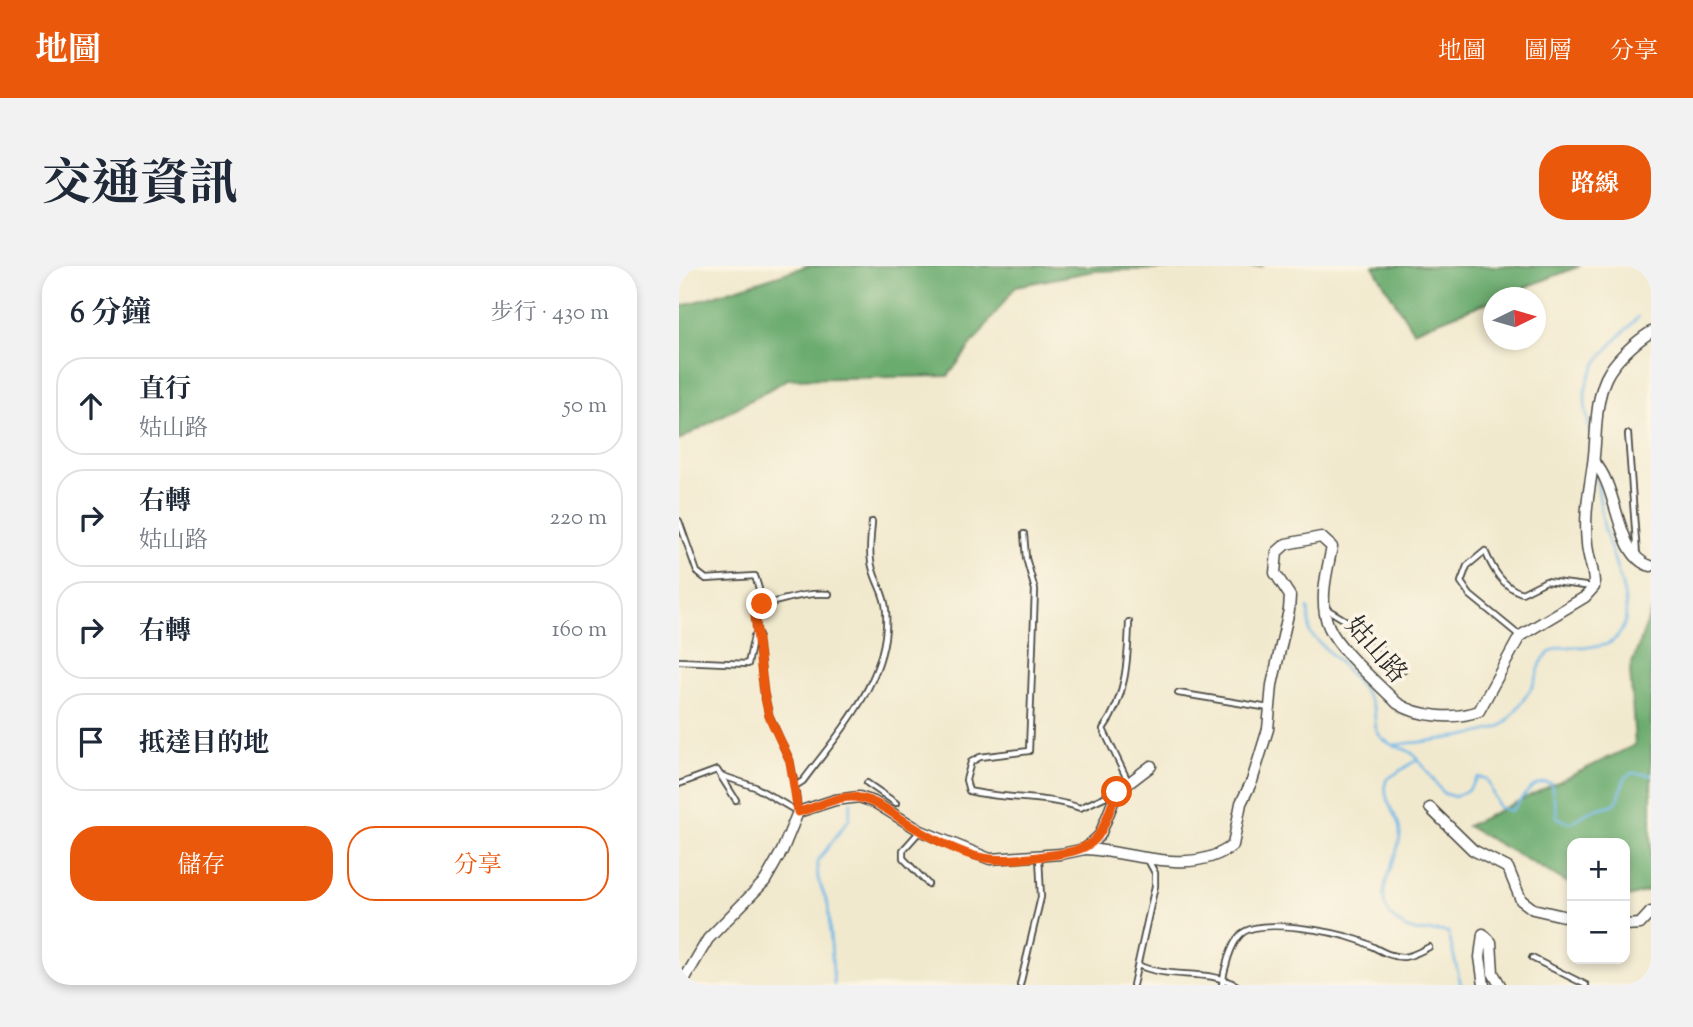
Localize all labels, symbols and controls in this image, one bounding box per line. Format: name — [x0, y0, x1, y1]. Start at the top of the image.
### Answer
text: 地圖 — [35, 28, 101, 76]
text: 地圖 — [1438, 35, 1486, 69]
text: 圖層 — [1524, 35, 1572, 69]
text: 分享 — [1610, 35, 1658, 69]
button: 路線 — [1539, 145, 1651, 220]
text: 交通資訊 — [42, 152, 238, 222]
north arrow — [1483, 287, 1546, 350]
text: 6 分鐘 — [70, 293, 151, 336]
text: 步行 · 430 m — [491, 297, 609, 330]
text: 直行 — [139, 372, 191, 409]
icon: ahead — [72, 387, 110, 425]
text: 50 m — [563, 390, 607, 423]
text: 姑山路 — [139, 413, 208, 446]
text: 右轉 — [139, 484, 191, 521]
icon: right — [72, 499, 110, 537]
text: 220 m — [549, 502, 607, 535]
text: 姑山路 — [139, 525, 208, 558]
route end — [746, 588, 777, 619]
street label: 姑山路 — [1336, 609, 1415, 692]
icon: right — [72, 611, 110, 649]
text: 右轉 — [139, 614, 191, 651]
text: 160 m — [552, 614, 607, 647]
icon: arrive — [72, 723, 110, 761]
text: 抵達目的地 — [139, 726, 269, 763]
route start — [1101, 776, 1132, 807]
button: 儲存 — [70, 826, 333, 901]
button: 分享 — [347, 826, 609, 901]
map controls — [1567, 838, 1630, 964]
button: + — [1567, 838, 1630, 901]
button: − — [1567, 901, 1630, 964]

